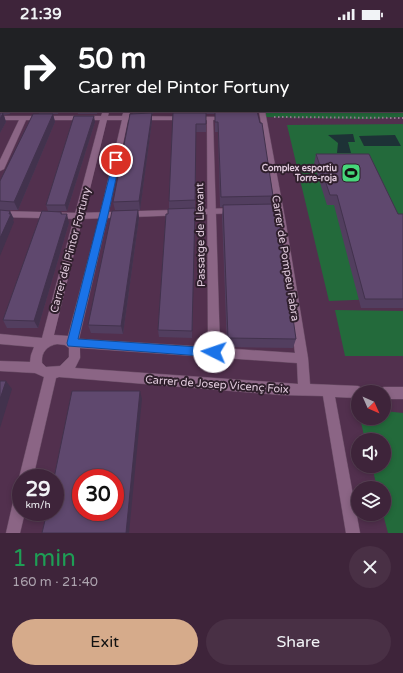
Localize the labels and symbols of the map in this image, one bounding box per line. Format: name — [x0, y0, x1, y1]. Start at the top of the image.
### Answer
pin — [99, 143, 133, 177]
sports icon: Complex esportiu Torre-roja — [340, 162, 362, 184]
place label: Complex esportiu Torre-roja — [262, 163, 337, 184]
street label: Passatge de Llevant — [193, 183, 208, 287]
street label: Carrer del Pintor Fortuny — [47, 186, 94, 314]
street label: Carrer de Pompeu Fabra — [269, 194, 302, 322]
position arrow — [193, 331, 235, 373]
street label: Carrer de Josep Vicenç Foix — [145, 373, 289, 396]
north arrow — [351, 385, 391, 425]
speed limit sign: 30 — [72, 469, 124, 521]

